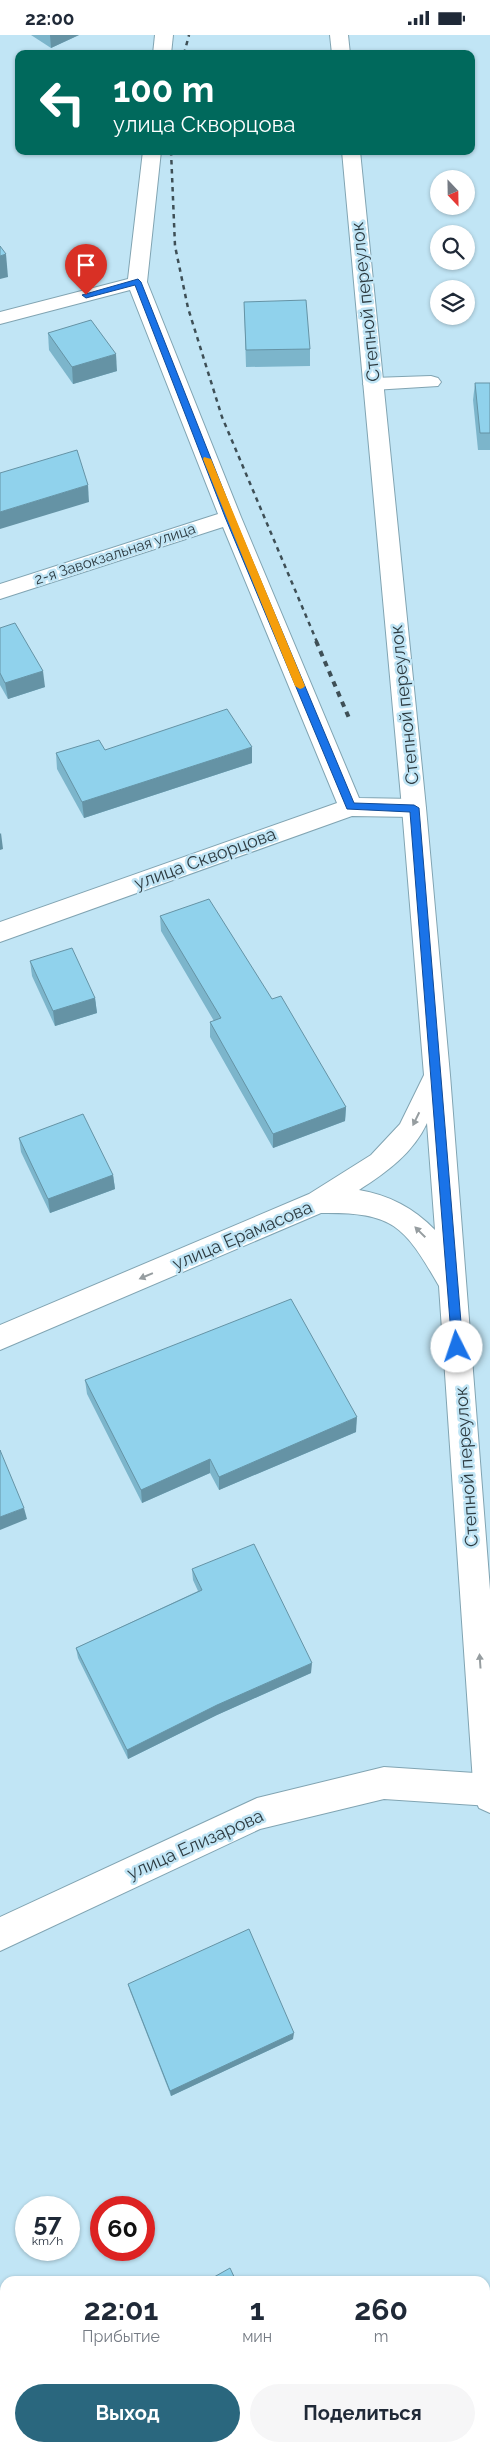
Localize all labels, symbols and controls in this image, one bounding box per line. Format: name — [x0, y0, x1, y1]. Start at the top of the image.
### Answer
text: 22:00 — [25, 7, 74, 29]
text: 100 m — [113, 69, 214, 110]
icon: left — [30, 70, 95, 135]
text: улица Скворцова — [113, 111, 295, 137]
north arrow — [430, 170, 475, 215]
map controls — [430, 170, 475, 325]
street label: Степной переулок — [346, 221, 384, 383]
button: search — [430, 225, 475, 270]
pin — [65, 244, 107, 295]
icon: arrive — [72, 251, 100, 279]
button: layers — [430, 280, 475, 325]
street label: 2-я Завокзальная улица — [32, 519, 198, 589]
street label: Степной переулок — [385, 624, 423, 786]
street label: улица Скворцова — [131, 823, 279, 893]
one-way arrow — [412, 1112, 420, 1126]
street label: улица Ерамасова — [169, 1196, 315, 1274]
one-way arrow — [414, 1226, 426, 1238]
one-way arrow — [139, 1272, 153, 1280]
position arrow — [430, 1320, 482, 1372]
street label: Степной переулок — [450, 1386, 482, 1548]
one-way arrow — [476, 1653, 484, 1669]
street label: улица Елизарова — [124, 1805, 266, 1883]
speed limit sign: 60 — [90, 2196, 155, 2261]
text: 57 — [34, 2207, 61, 2237]
text: km/h — [32, 2234, 63, 2248]
text: 22:01 — [84, 2292, 158, 2327]
text: 1 — [250, 2292, 265, 2327]
text: 260 — [354, 2292, 408, 2327]
text: Прибытие — [82, 2327, 160, 2346]
text: мин — [242, 2327, 272, 2346]
text: m — [374, 2327, 388, 2346]
button: Выход — [15, 2384, 240, 2442]
button: Поделиться — [250, 2384, 475, 2442]

